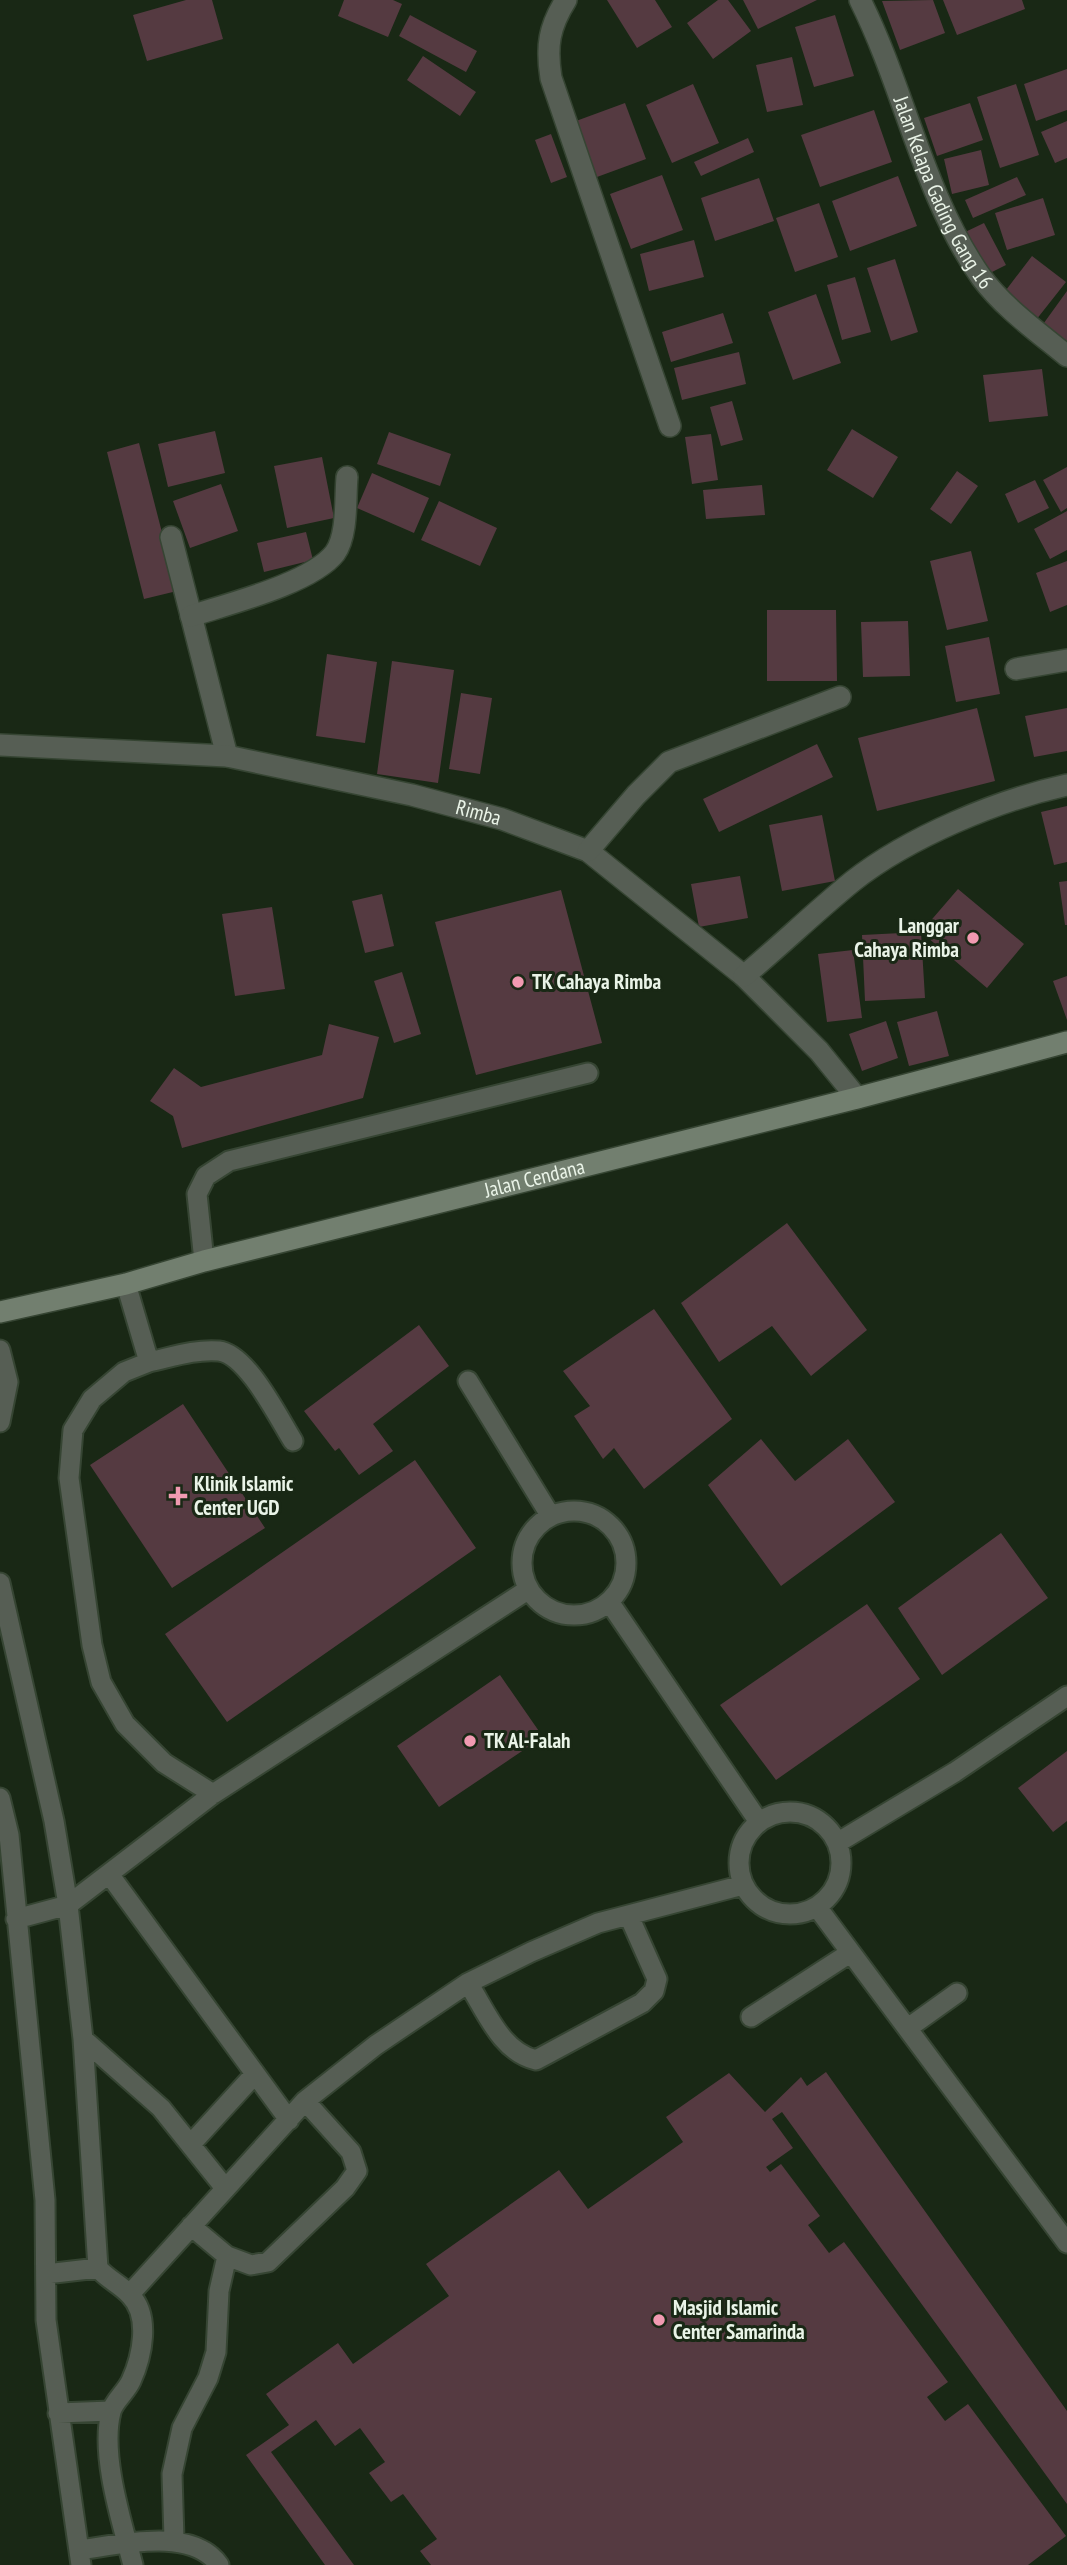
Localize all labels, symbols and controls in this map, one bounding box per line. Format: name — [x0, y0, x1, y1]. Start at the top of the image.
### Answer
street label: Jalan Kelapa Gading Gang 16 — [887, 92, 999, 294]
street label: Rimba — [453, 793, 504, 831]
place label: Langgar Cahaya Rimba — [854, 912, 960, 963]
marker: Langgar Cahaya Rimba — [965, 930, 981, 946]
place label: TK Cahaya Rimba — [532, 968, 661, 995]
marker: TK Cahaya Rimba — [510, 974, 526, 990]
street label: Jalan Cendana — [480, 1153, 587, 1204]
place label: Klinik Islamic Center UGD — [194, 1470, 294, 1521]
marker: Klinik Islamic Center UGD — [168, 1486, 188, 1506]
place label: TK Al-Falah — [484, 1727, 570, 1754]
marker: TK Al-Falah — [462, 1733, 478, 1749]
place label: Masjid Islamic Center Samarinda — [673, 2294, 805, 2345]
marker: Masjid Islamic Center Samarinda — [651, 2312, 667, 2328]

